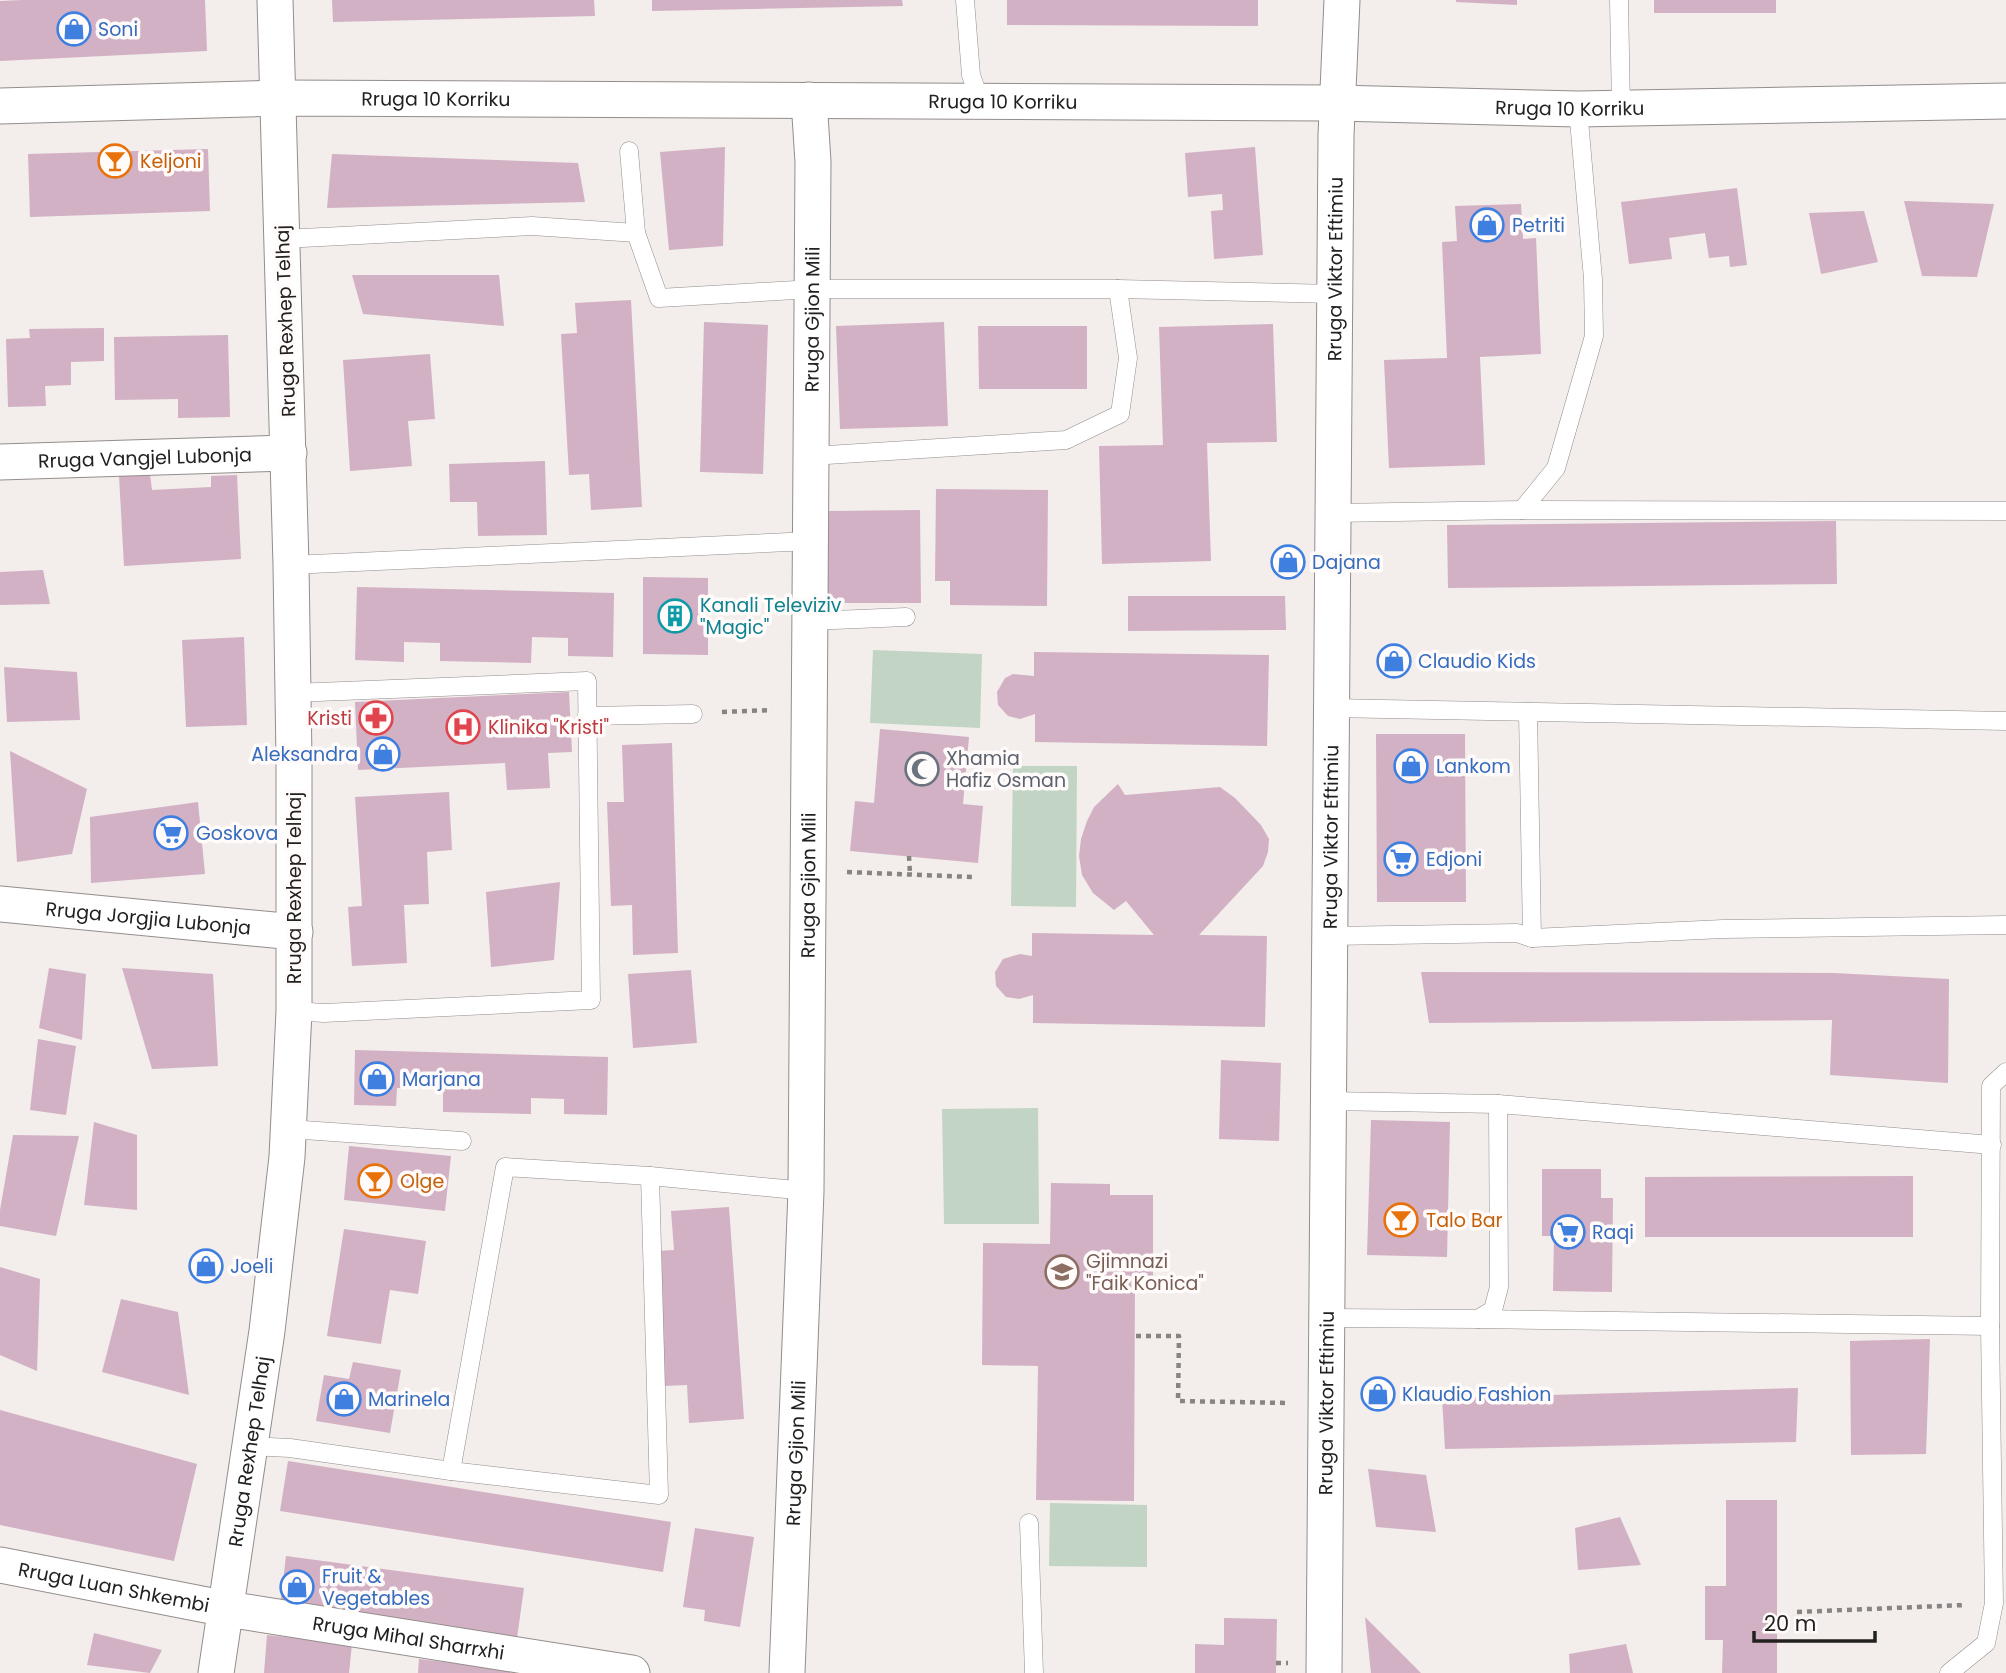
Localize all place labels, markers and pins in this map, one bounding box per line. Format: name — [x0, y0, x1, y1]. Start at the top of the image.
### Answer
shop icon: Soni — [55, 10, 93, 48]
place label: Soni — [98, 16, 138, 43]
bar icon: Keljoni — [96, 142, 134, 180]
place label: Keljoni — [140, 148, 202, 175]
shop icon: Petriti — [1468, 206, 1506, 244]
place label: Petriti — [1512, 212, 1565, 239]
shop icon: Dajana — [1269, 543, 1307, 581]
place label: Dajana — [1312, 549, 1381, 576]
place label: Kanali Televiziv "Magic" — [700, 592, 842, 641]
building icon: Kanali Televiziv "Magic" — [656, 597, 694, 635]
shop icon: Claudio Kids — [1375, 642, 1413, 680]
place label: Claudio Kids — [1418, 648, 1536, 675]
pharmacy icon: Kristi — [357, 699, 395, 737]
place label: Kristi — [307, 705, 352, 732]
hospital icon: Klinika "Kristi" — [444, 708, 482, 746]
place label: Klinika "Kristi" — [488, 714, 609, 741]
shop icon: Aleksandra — [364, 735, 402, 773]
place label: Aleksandra — [251, 741, 358, 768]
place label: Xhamia Hafiz Osman — [946, 745, 1066, 794]
shop icon: Lankom — [1392, 747, 1430, 785]
mosque icon: Xhamia Hafiz Osman — [903, 750, 941, 788]
place label: Lankom — [1436, 753, 1511, 780]
supermarket icon: Goskova — [152, 814, 190, 852]
place label: Goskova — [196, 820, 278, 847]
supermarket icon: Edjoni — [1382, 840, 1420, 878]
place label: Edjoni — [1426, 846, 1482, 873]
shop icon: Marjana — [358, 1060, 396, 1098]
place label: Marjana — [402, 1066, 481, 1093]
bar icon: Olge — [356, 1162, 394, 1200]
place label: Olge — [400, 1168, 444, 1195]
bar icon: Talo Bar — [1382, 1201, 1420, 1239]
place label: Talo Bar — [1426, 1207, 1503, 1234]
supermarket icon: Raqi — [1549, 1213, 1587, 1251]
place label: Raqi — [1592, 1219, 1634, 1246]
shop icon: Joeli — [187, 1247, 225, 1285]
place label: Gjimnazi "Faik Konica" — [1086, 1248, 1204, 1297]
place label: Joeli — [230, 1253, 273, 1280]
school or university icon: Gjimnazi "Faik Konica" — [1043, 1253, 1081, 1291]
shop icon: Klaudio Fashion — [1359, 1375, 1397, 1413]
shop icon: Marinela — [325, 1380, 363, 1418]
place label: Klaudio Fashion — [1402, 1381, 1551, 1408]
place label: Marinela — [368, 1386, 450, 1413]
place label: Fruit & Vegetables — [322, 1563, 430, 1612]
shop icon: Fruit & Vegetables — [278, 1568, 316, 1606]

